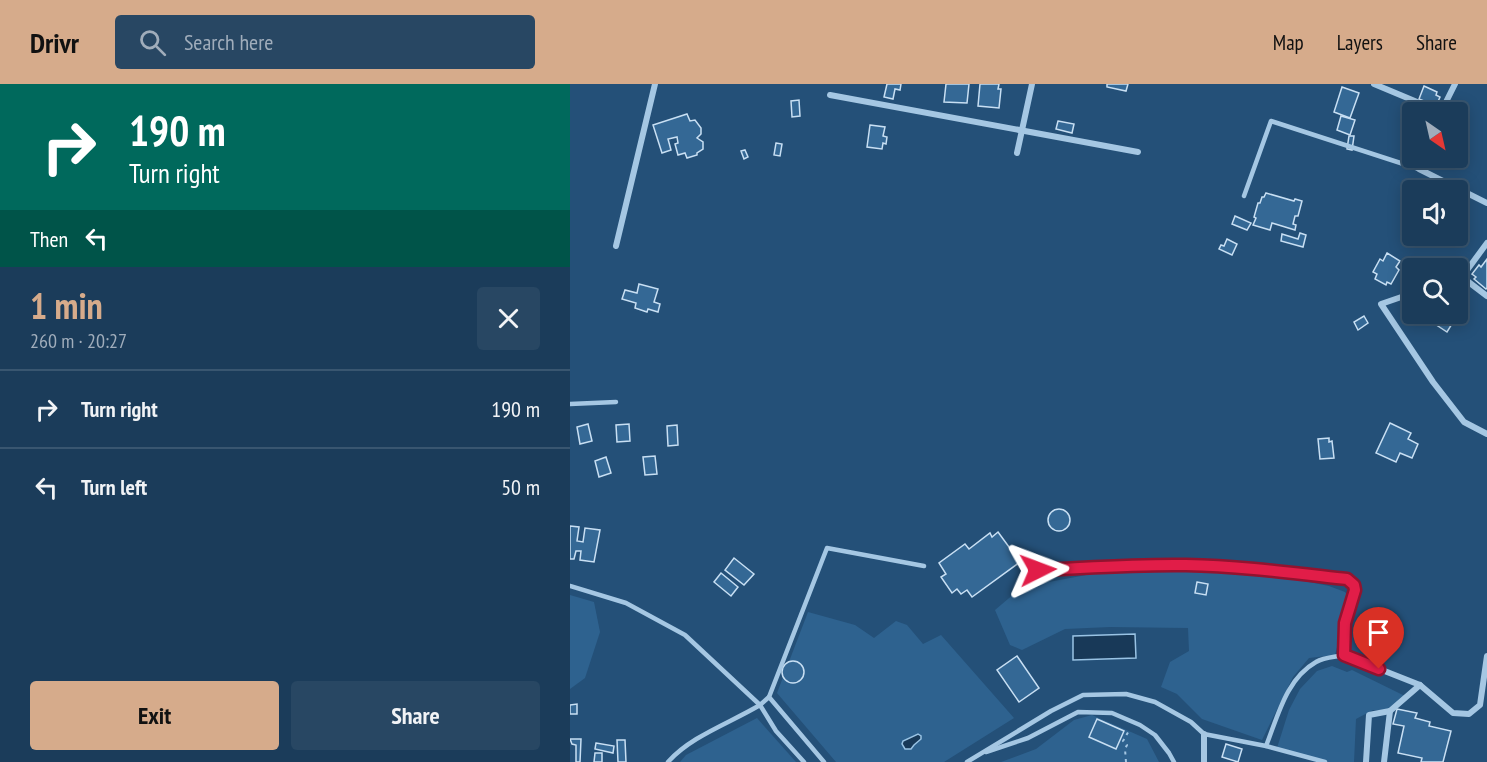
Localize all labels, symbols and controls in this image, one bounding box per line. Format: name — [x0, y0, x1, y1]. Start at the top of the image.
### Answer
search box — [115, 15, 535, 69]
text: Drivr — [30, 24, 79, 61]
icon: search — [136, 26, 169, 59]
text: Search here — [184, 28, 273, 56]
text: Map — [1273, 29, 1304, 56]
text: Layers — [1337, 29, 1383, 56]
text: Share — [1416, 29, 1457, 56]
north arrow — [1402, 102, 1468, 168]
map controls — [1402, 102, 1468, 324]
text: 190 m — [129, 103, 226, 158]
icon: right — [30, 108, 108, 186]
text: Turn right — [129, 156, 220, 190]
button: sound — [1402, 180, 1468, 246]
icon: left — [80, 222, 113, 255]
text: Then — [30, 225, 68, 253]
button: search — [1402, 258, 1468, 324]
text: 1 min — [30, 282, 103, 329]
button: close — [477, 287, 540, 350]
text: 260 m · 20:27 — [30, 328, 127, 354]
icon: right — [30, 393, 63, 426]
text: Turn right — [81, 395, 158, 423]
text: 190 m — [491, 395, 540, 423]
icon: left — [30, 471, 63, 504]
text: Turn left — [81, 473, 147, 501]
text: 50 m — [501, 473, 540, 501]
position arrow — [1006, 538, 1070, 602]
pin — [1353, 607, 1404, 669]
icon: arrive — [1362, 616, 1395, 649]
button: Exit — [30, 681, 279, 750]
button: Share — [291, 681, 540, 750]

